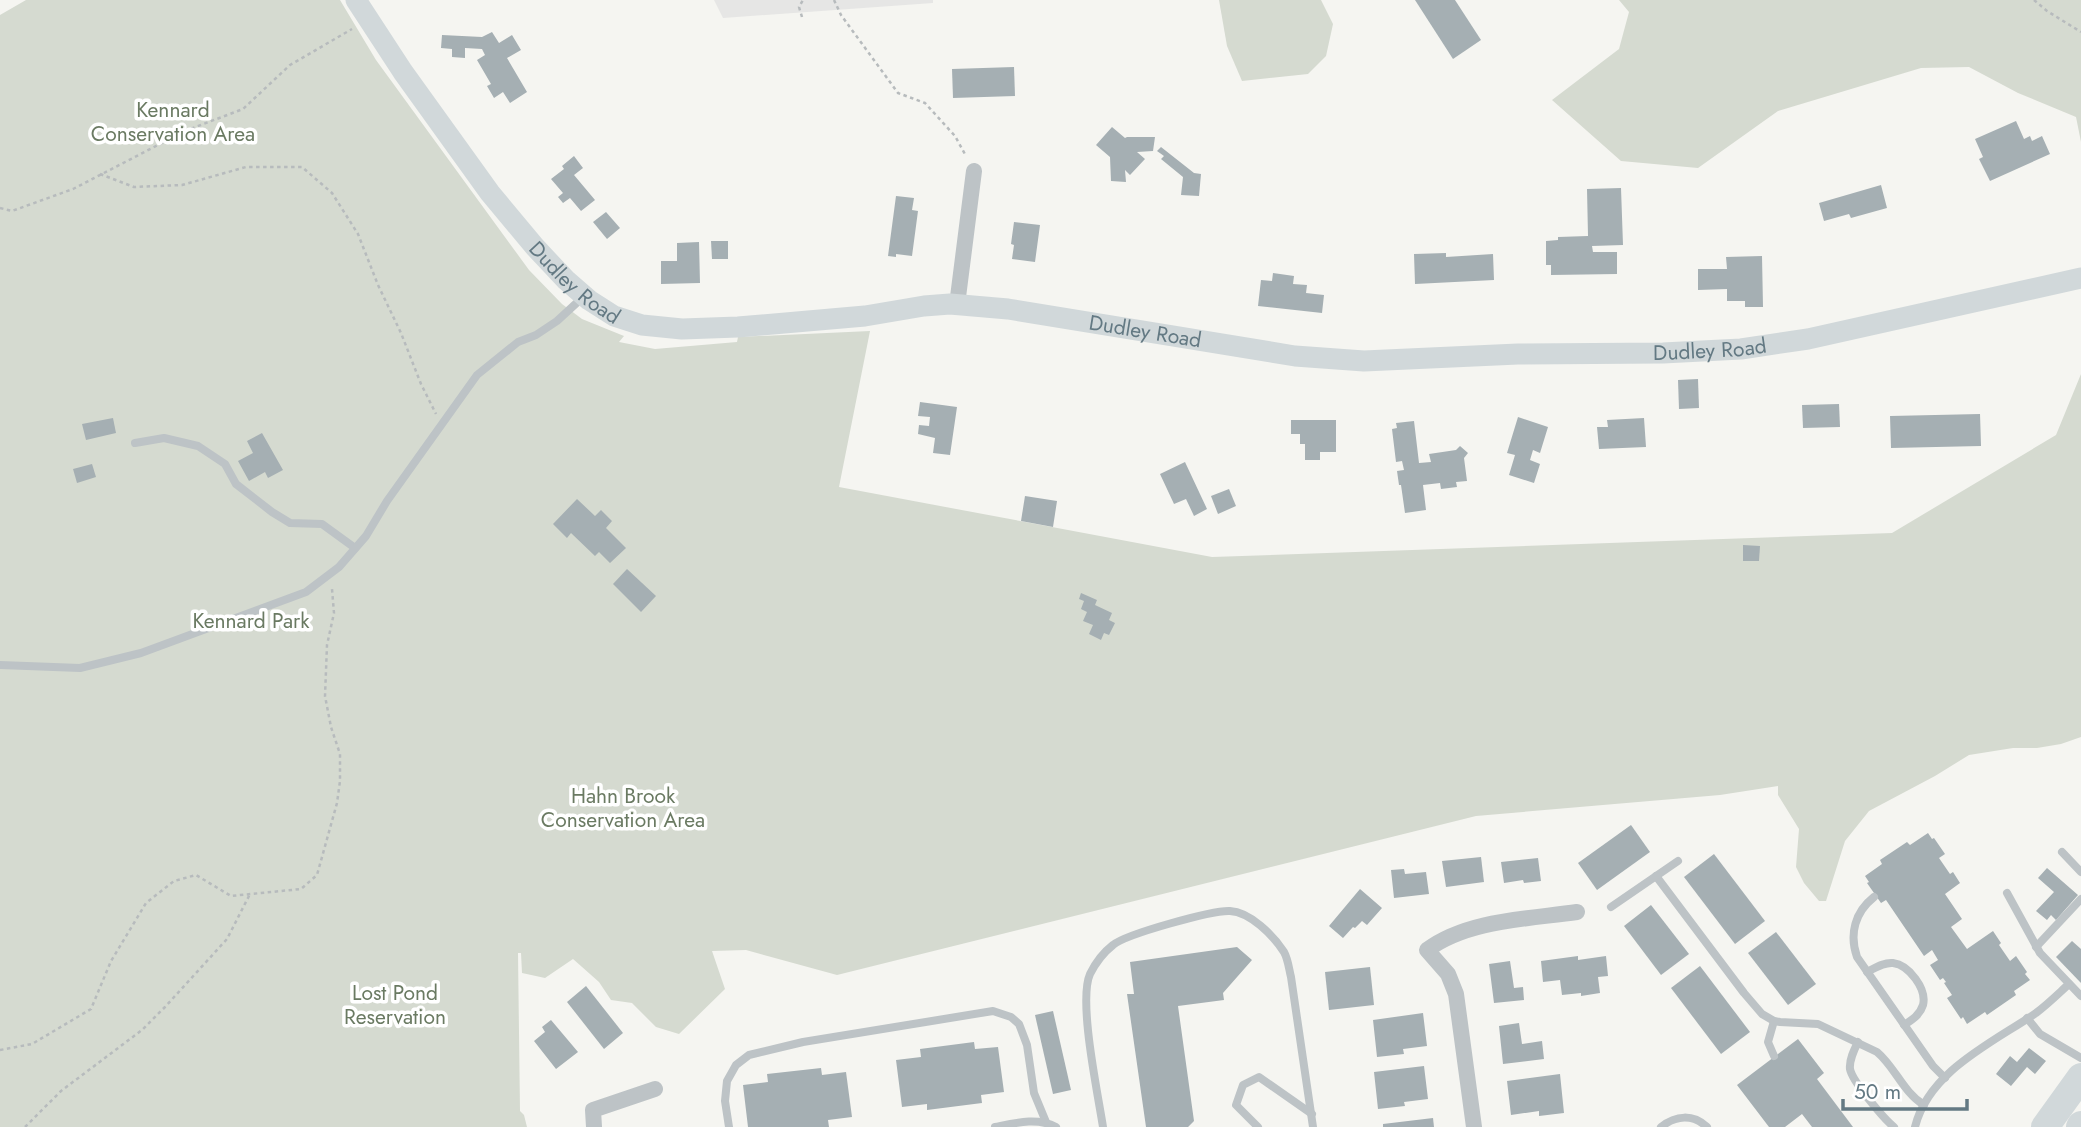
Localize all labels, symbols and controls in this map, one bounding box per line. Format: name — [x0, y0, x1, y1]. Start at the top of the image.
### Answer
park label: Kennard Conservation Area — [91, 95, 255, 149]
street label: Dudley Road — [522, 234, 626, 331]
street label: Dudley Road — [1087, 307, 1204, 355]
street label: Dudley Road — [1653, 330, 1768, 368]
park label: Kennard Park — [192, 606, 310, 636]
park label: Hahn Brook Conservation Area — [541, 781, 705, 835]
park label: Lost Pond Reservation — [344, 978, 446, 1032]
scale bar — [1843, 1068, 1967, 1112]
text: 50 m — [1854, 1077, 1901, 1107]

